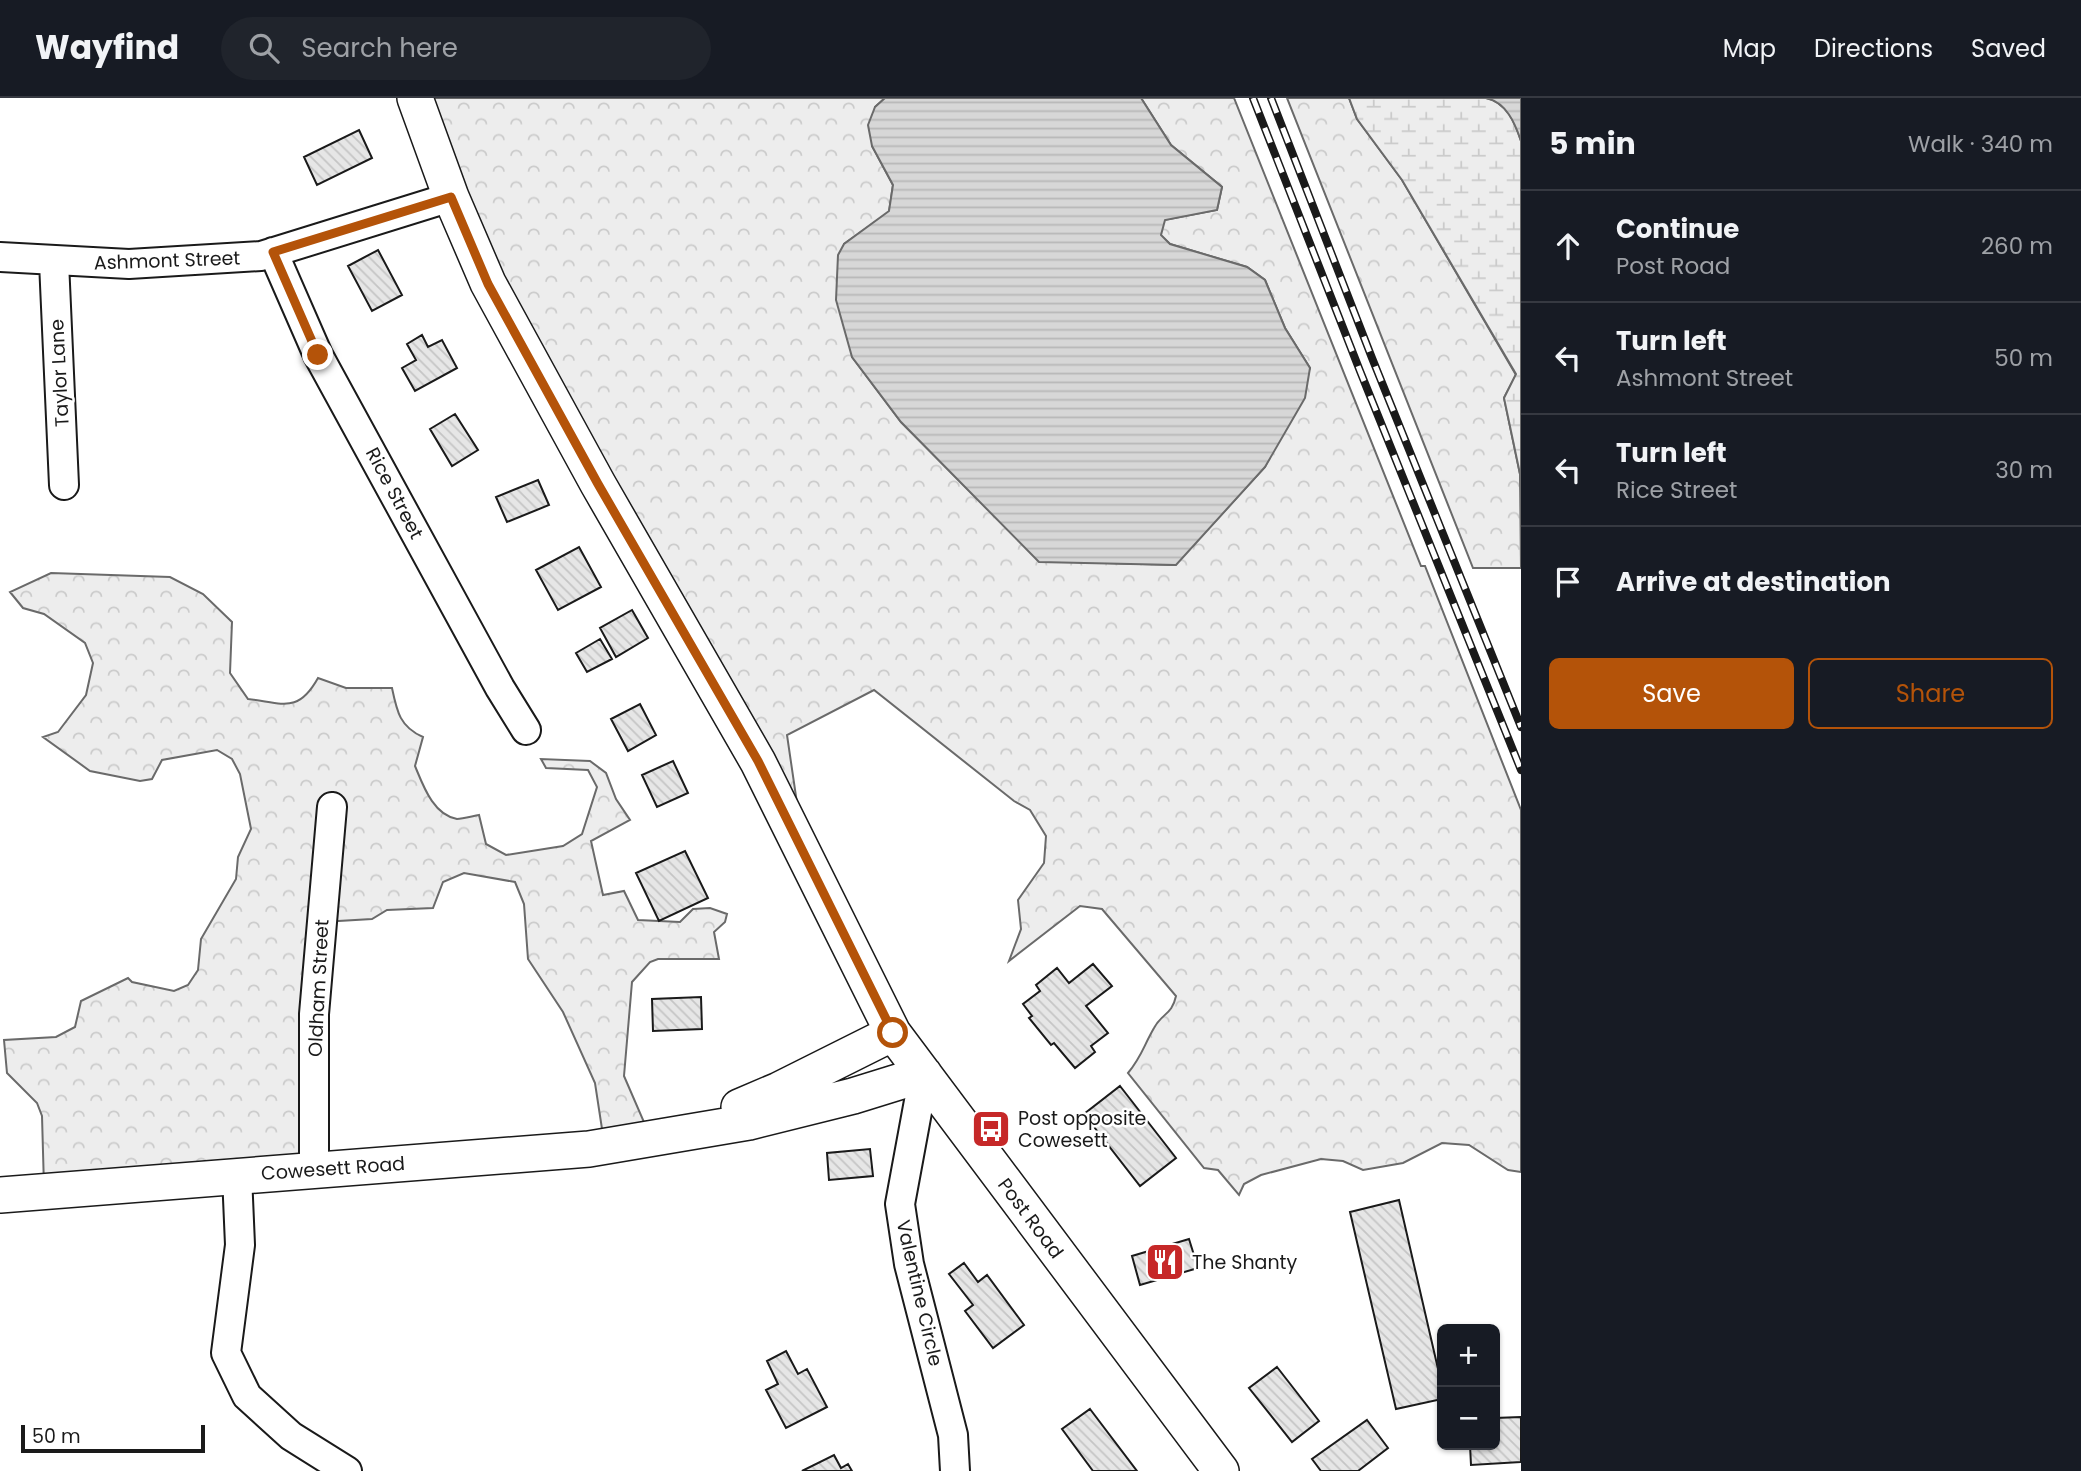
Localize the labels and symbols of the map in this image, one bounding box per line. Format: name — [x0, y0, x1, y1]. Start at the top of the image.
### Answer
street label: Ashmont Street — [93, 244, 241, 277]
street label: Taylor Lane — [43, 318, 76, 428]
route end — [302, 339, 333, 370]
street label: Rice Street — [359, 443, 430, 544]
street label: Oldham Street — [301, 918, 336, 1058]
route start — [877, 1017, 908, 1048]
place label: Post opposite Cowesett — [1018, 1105, 1146, 1154]
bus stop icon: Post opposite Cowesett — [970, 1108, 1012, 1150]
street label: Cowesett Road — [260, 1150, 406, 1187]
street label: Post Road — [991, 1172, 1070, 1264]
street label: Valentine Circle — [890, 1217, 949, 1369]
restaurant icon: The Shanty — [1144, 1241, 1186, 1283]
place label: The Shanty — [1192, 1249, 1298, 1276]
scale bar — [21, 1422, 205, 1454]

